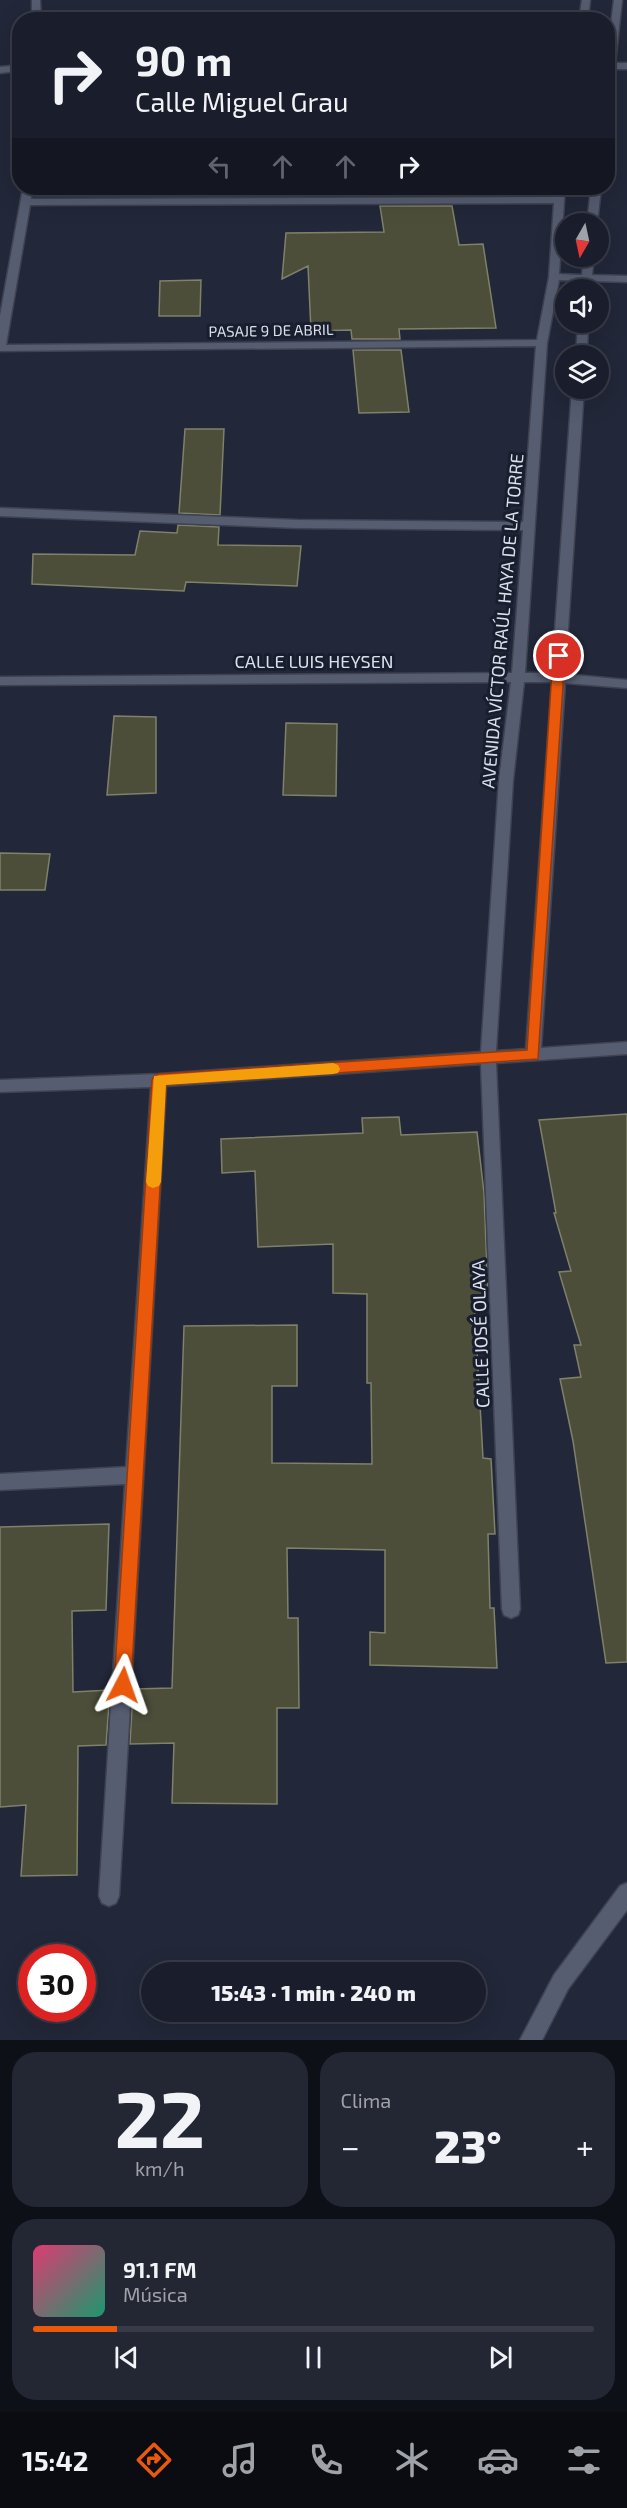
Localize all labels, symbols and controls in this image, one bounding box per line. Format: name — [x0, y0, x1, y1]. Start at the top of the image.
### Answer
text: 90 m — [135, 34, 232, 84]
icon: right — [36, 36, 114, 114]
text: Calle Miguel Grau — [135, 85, 348, 117]
icon: left — [203, 150, 236, 183]
icon: ahead — [266, 150, 299, 183]
icon: ahead — [329, 150, 362, 183]
icon: right — [392, 150, 425, 183]
north arrow — [555, 213, 609, 267]
map controls — [555, 213, 609, 399]
button: sound — [555, 279, 609, 333]
street label: PASAJE 9 DE ABRIL — [208, 320, 334, 340]
button: layers — [555, 345, 609, 399]
street label: AVENIDA VÍCTOR RAÚL HAYA DE LA TORRE — [476, 453, 528, 789]
pin — [533, 630, 584, 681]
icon: arrive — [542, 639, 575, 672]
street label: CALLE LUIS HEYSEN — [235, 650, 393, 672]
street label: CALLE JOSÉ OLAYA — [466, 1259, 494, 1408]
position arrow — [91, 1653, 155, 1717]
speed limit sign: 30 — [18, 1944, 96, 2022]
text: 15:43 · 1 min · 240 m — [211, 1979, 416, 2005]
text: 22 — [114, 2070, 205, 2164]
text: Clima — [341, 2088, 391, 2112]
text: 23° — [434, 2118, 502, 2172]
text: − — [341, 2126, 360, 2166]
text: + — [576, 2126, 594, 2166]
text: km/h — [135, 2156, 185, 2180]
text: 91.1 FM — [123, 2256, 197, 2282]
text: Música — [123, 2282, 188, 2306]
icon: previous — [110, 2341, 143, 2374]
icon: pause — [297, 2341, 330, 2374]
icon: next — [484, 2341, 517, 2374]
icon: directions — [133, 2439, 175, 2481]
icon: music — [219, 2439, 261, 2481]
icon: phone — [305, 2439, 347, 2481]
icon: climate — [391, 2439, 433, 2481]
icon: car — [477, 2439, 519, 2481]
icon: filters — [563, 2439, 605, 2481]
text: 15:42 — [22, 2444, 88, 2476]

